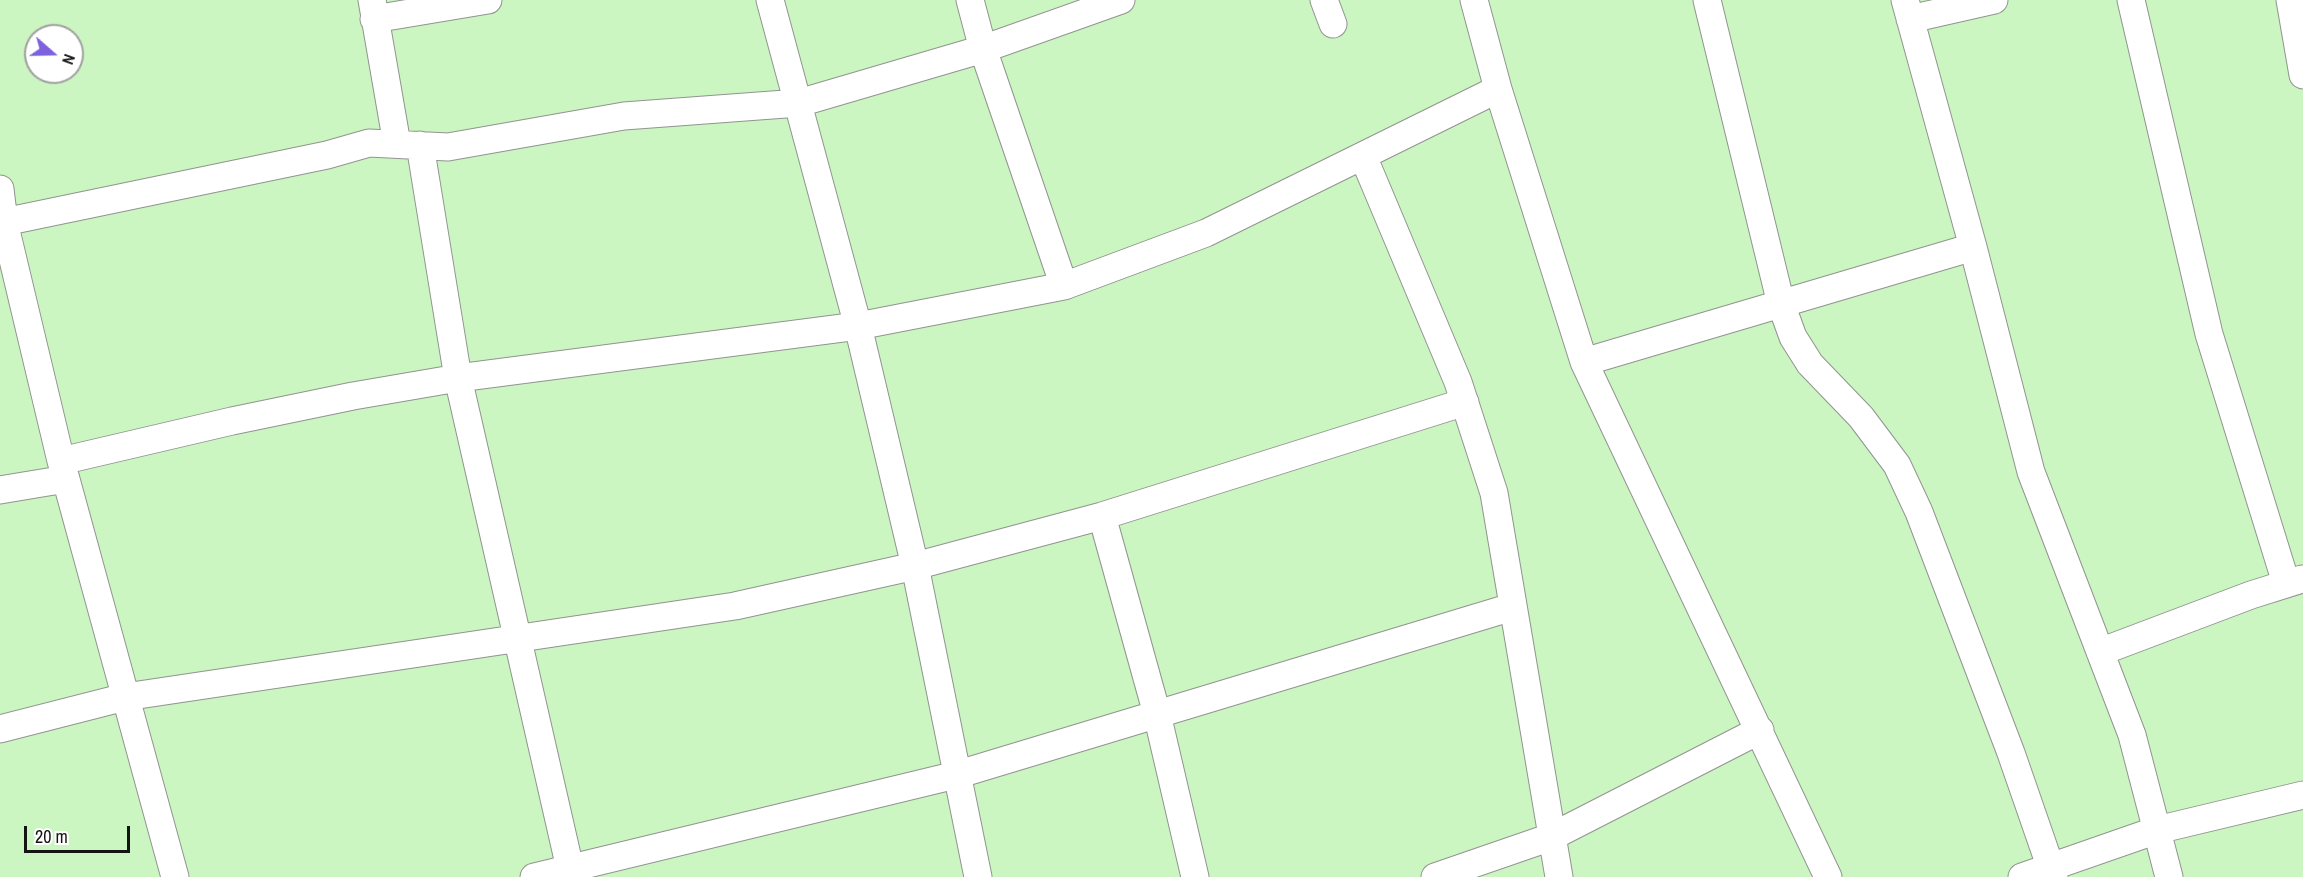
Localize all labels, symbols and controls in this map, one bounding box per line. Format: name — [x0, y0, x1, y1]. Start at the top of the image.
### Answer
north arrow — [24, 24, 84, 84]
text: N — [57, 51, 81, 68]
scale bar — [27, 814, 134, 852]
text: 20 m — [35, 824, 68, 849]

